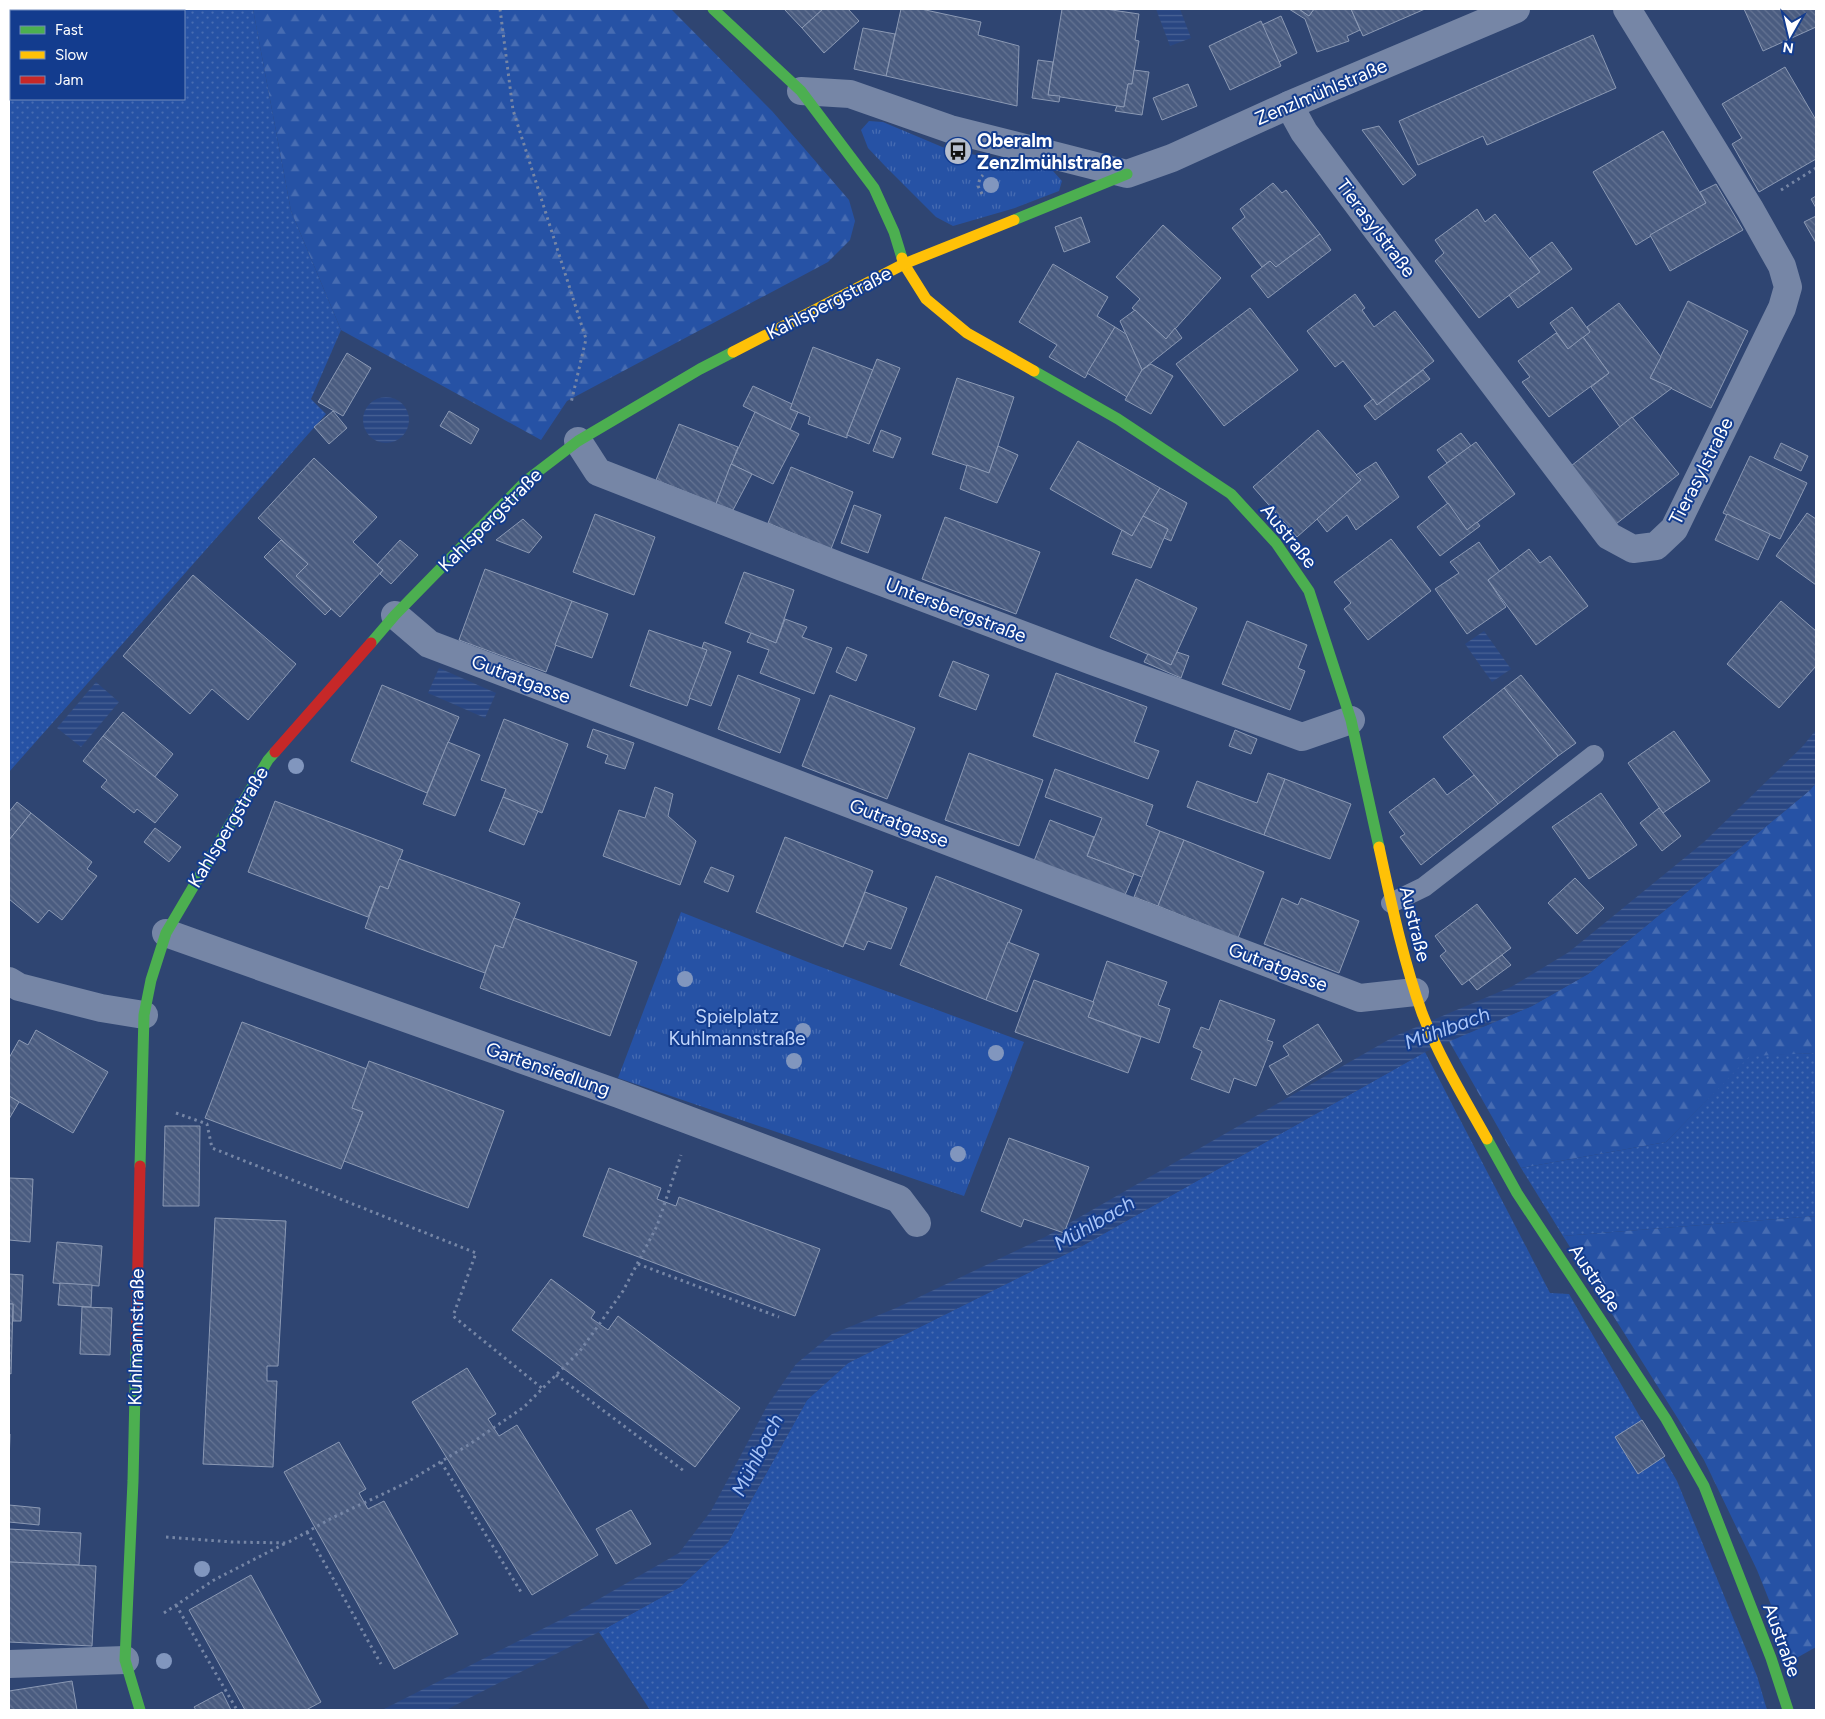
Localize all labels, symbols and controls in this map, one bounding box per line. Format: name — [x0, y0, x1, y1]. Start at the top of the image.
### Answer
legend — [10, 10, 185, 100]
north arrow — [1765, 10, 1815, 60]
text: Fast — [55, 21, 84, 39]
text: N — [1782, 38, 1795, 57]
text: Slow — [55, 46, 88, 64]
street label: Zenzlmühlstraße — [1251, 54, 1391, 130]
text: Jam — [55, 71, 83, 89]
place label: Oberalm Zenzlmühlstraße — [977, 129, 1123, 174]
bus stop icon: Oberalm Zenzlmühlstraße — [943, 136, 973, 166]
street label: Tierasylstraße — [1331, 174, 1421, 282]
street label: Kahlspergstraße — [763, 262, 895, 344]
street label: Tierasylstraße — [1664, 413, 1738, 529]
street label: Kahlspergstraße — [433, 463, 547, 577]
street label: Austraße — [1256, 499, 1322, 573]
street label: Untersbergstraße — [882, 573, 1030, 647]
street label: Gutratgasse — [468, 650, 574, 708]
street label: Kahlspergstraße — [183, 762, 273, 892]
street label: Gutratgasse — [846, 794, 952, 852]
street label: Austraße — [1395, 884, 1435, 964]
street label: Gutratgasse — [1225, 938, 1331, 996]
water label: Mühlbach — [1401, 1001, 1493, 1055]
park label: Spielplatz Kuhlmannstraße — [668, 1005, 806, 1050]
street label: Gartensiedlung — [483, 1037, 613, 1101]
water label: Mühlbach — [1049, 1190, 1139, 1256]
street label: Austraße — [1564, 1240, 1626, 1316]
street label: Kuhlmannstraße — [123, 1268, 149, 1406]
water label: Mühlbach — [726, 1410, 788, 1500]
street label: Austraße — [1758, 1600, 1806, 1680]

